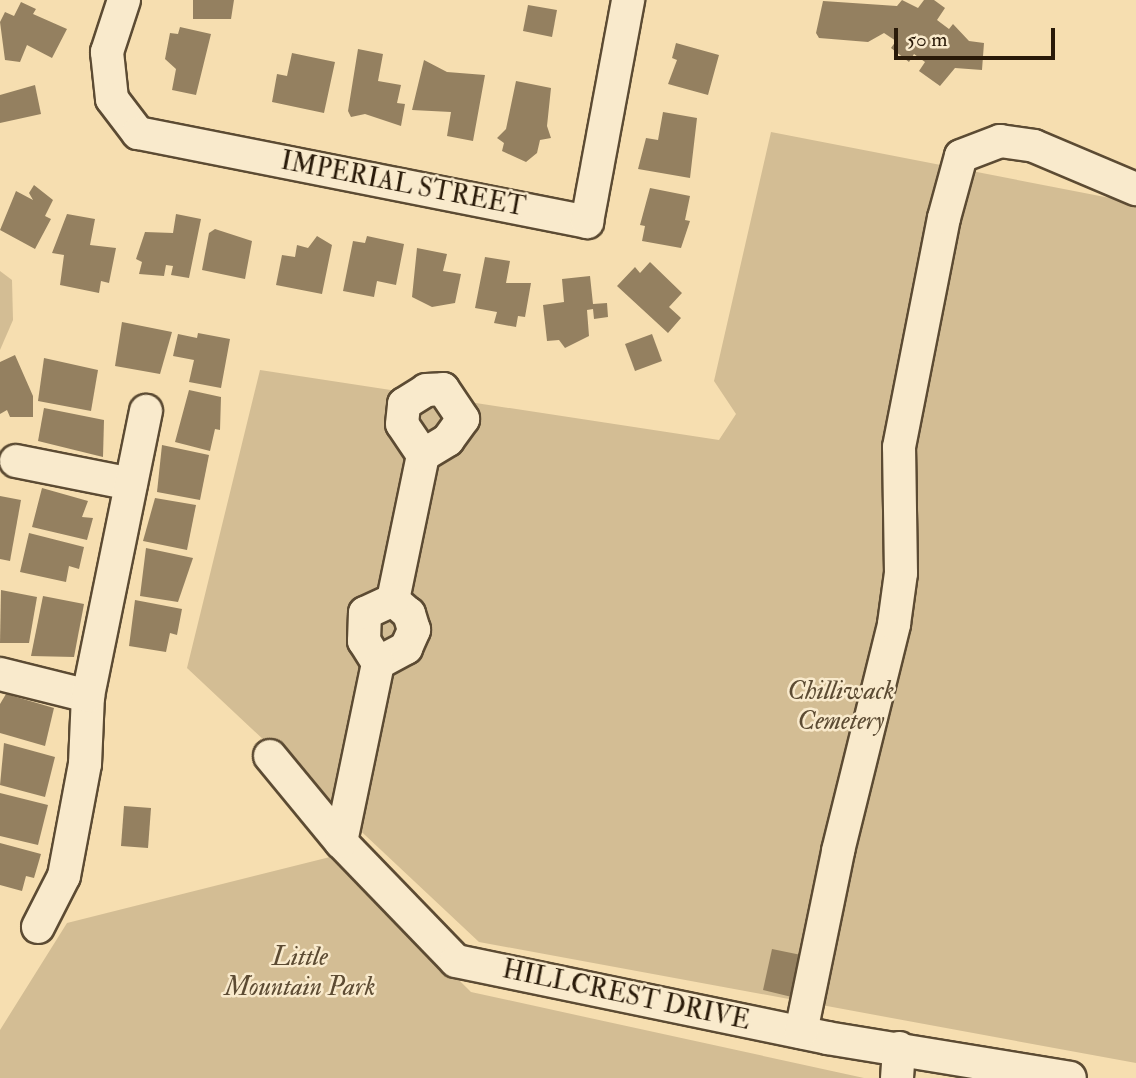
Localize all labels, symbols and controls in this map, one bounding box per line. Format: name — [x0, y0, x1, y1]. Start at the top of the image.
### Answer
scale bar — [898, 14, 1059, 58]
text: 50 m — [907, 26, 948, 53]
street label: IMPERIAL STREET — [278, 146, 528, 224]
park label: Chilliwack Cemetery — [788, 676, 894, 738]
park label: Little Mountain Park — [225, 942, 375, 1004]
street label: HILLCREST DRIVE — [499, 955, 753, 1037]

